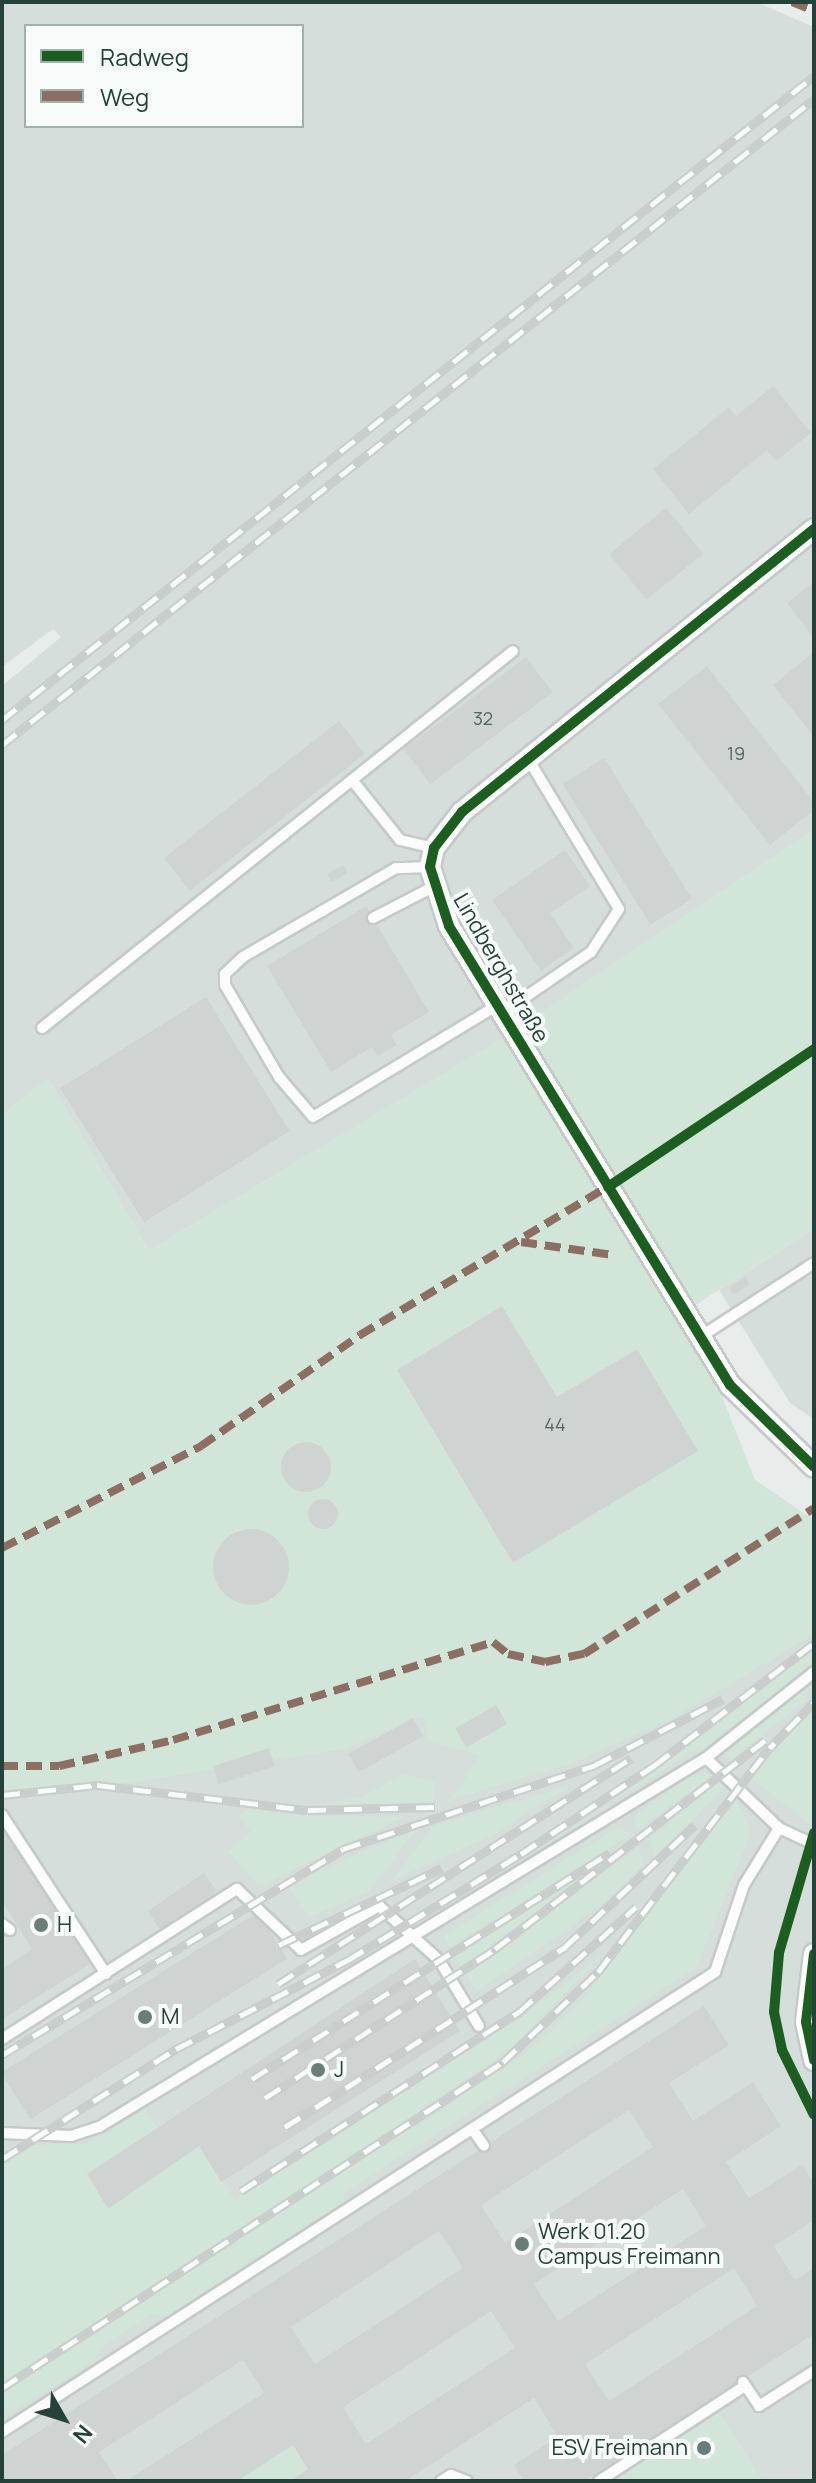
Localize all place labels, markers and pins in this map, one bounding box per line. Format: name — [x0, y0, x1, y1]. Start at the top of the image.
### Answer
place label: H — [57, 1912, 72, 1938]
marker: H — [32, 1916, 50, 1934]
place label: M — [161, 2004, 179, 2030]
marker: M — [136, 2008, 154, 2026]
place label: J — [334, 2057, 344, 2083]
marker: J — [309, 2061, 327, 2079]
place label: Werk 01.20 Campus Freimann — [538, 2218, 720, 2270]
marker: Werk 01.20 Campus Freimann — [513, 2235, 531, 2253]
place label: ESV Freimann — [551, 2435, 688, 2461]
marker: ESV Freimann — [695, 2439, 713, 2457]

